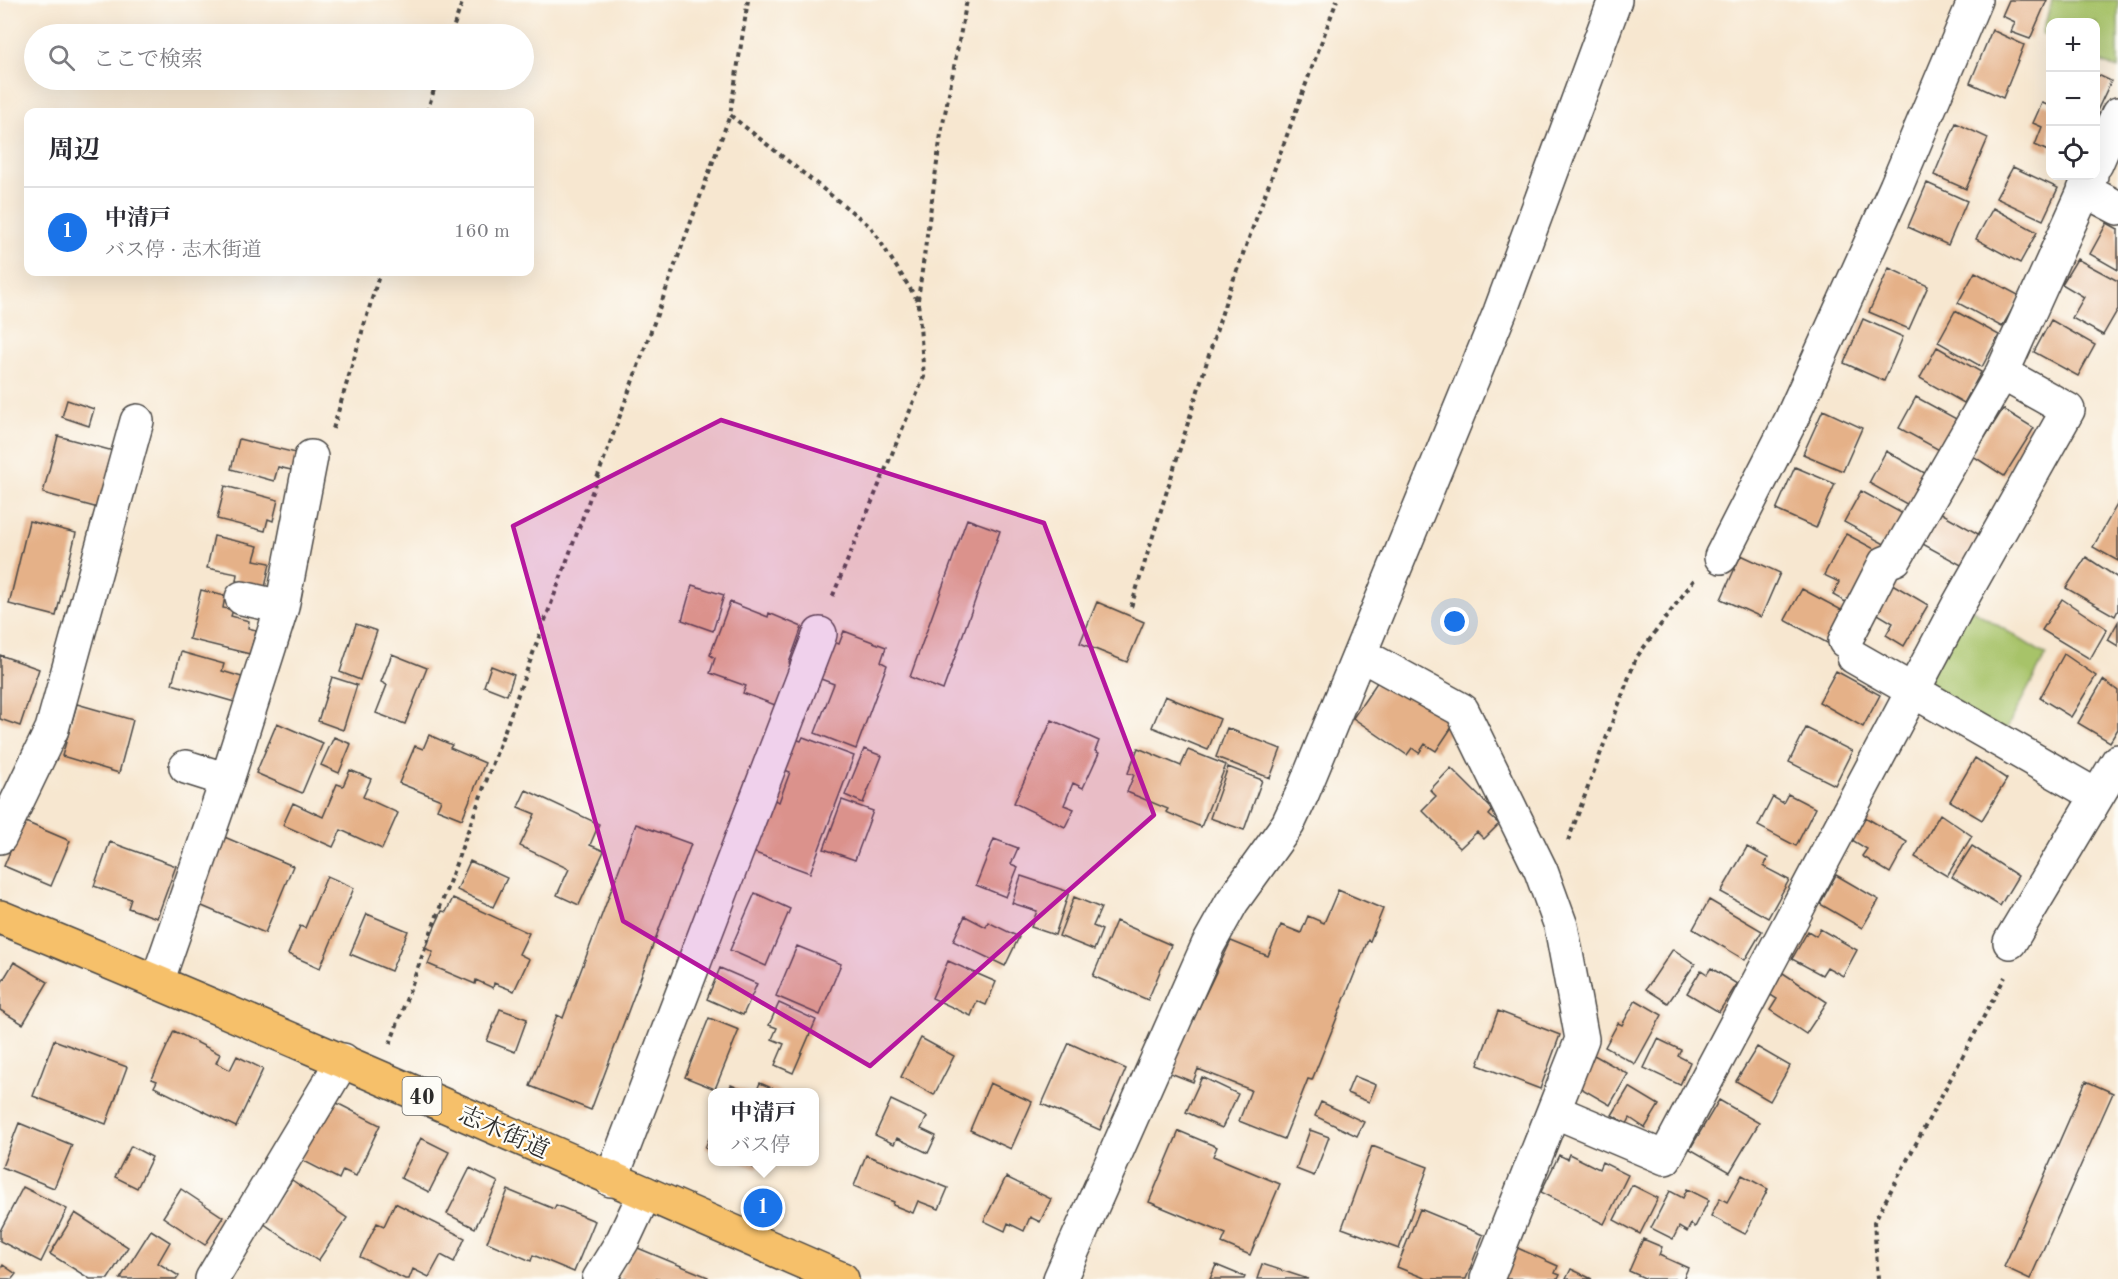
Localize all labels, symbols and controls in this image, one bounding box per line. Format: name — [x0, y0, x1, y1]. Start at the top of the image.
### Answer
map controls — [2046, 18, 2100, 180]
button: + — [2046, 18, 2100, 72]
search box — [24, 24, 534, 90]
icon: search — [45, 41, 78, 74]
text: ここで検索 — [93, 49, 203, 71]
button: − — [2046, 72, 2100, 126]
button: locate — [2046, 126, 2100, 180]
text: 周辺 — [48, 138, 100, 164]
text: 中清戸 — [105, 208, 171, 230]
text: 1 — [62, 222, 73, 242]
text: 160 m — [454, 222, 510, 242]
text: バス停 · 志木街道 — [105, 241, 262, 261]
your location — [1440, 607, 1469, 636]
road number: 40 — [402, 1077, 442, 1115]
popup — [708, 1088, 819, 1166]
street label: 志木街道 — [454, 1101, 553, 1164]
text: 中清戸 — [730, 1103, 797, 1125]
text: バス停 — [730, 1136, 790, 1156]
pin: 1 — [744, 1186, 783, 1230]

